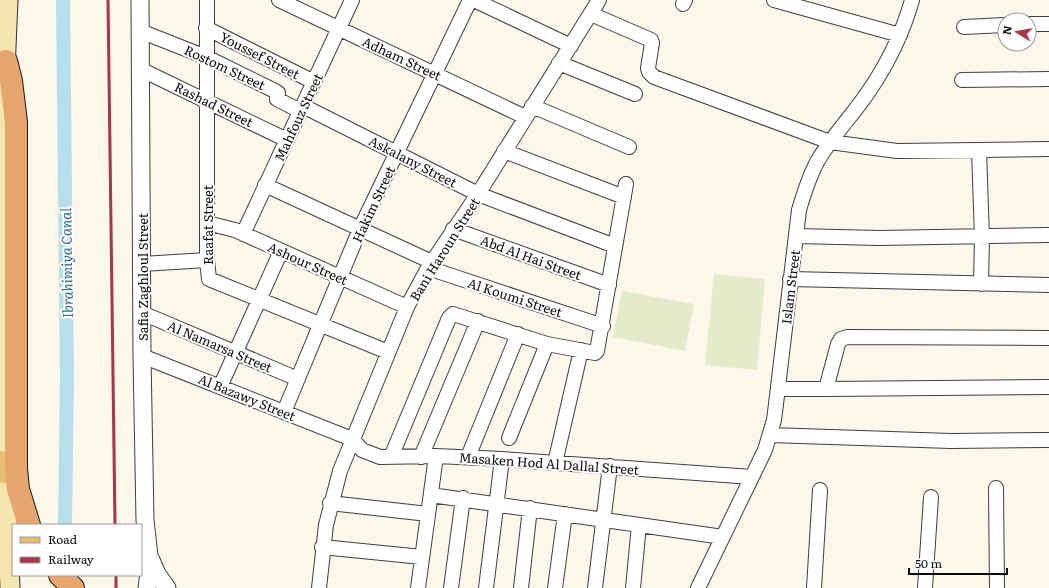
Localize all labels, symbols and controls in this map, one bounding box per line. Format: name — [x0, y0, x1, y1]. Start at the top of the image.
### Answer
north arrow — [997, 12, 1037, 52]
text: N — [997, 24, 1015, 36]
street label: Youssef Street — [217, 27, 304, 84]
street label: Adham Street — [359, 31, 445, 85]
street label: Rostom Street — [181, 40, 269, 94]
street label: Mahfouz Street — [269, 69, 327, 164]
street label: Rashad Street — [172, 77, 257, 132]
street label: Askalany Street — [366, 131, 461, 192]
street label: Hakim Street — [347, 162, 399, 245]
street label: Raafat Street — [198, 184, 217, 265]
street label: Bani Haroun Street — [404, 193, 484, 304]
water label: Ibrahimiya Canal — [55, 208, 77, 318]
street label: Safia Zaghloul Street — [133, 212, 152, 341]
street label: Abd Al Hai Street — [478, 230, 585, 284]
street label: Ashour Street — [265, 237, 352, 289]
street label: Islam Street — [776, 248, 804, 325]
street label: Al Koumi Street — [465, 273, 566, 321]
street label: Al Namarsa Street — [165, 315, 276, 377]
street label: Al Bazawy Street — [196, 369, 299, 425]
street label: Masaken Hod Al Dallal Street — [458, 447, 640, 479]
legend — [12, 524, 142, 576]
text: Road — [48, 530, 78, 548]
text: Railway — [48, 550, 94, 568]
scale bar — [909, 550, 1007, 576]
text: 50 m — [915, 554, 942, 572]

